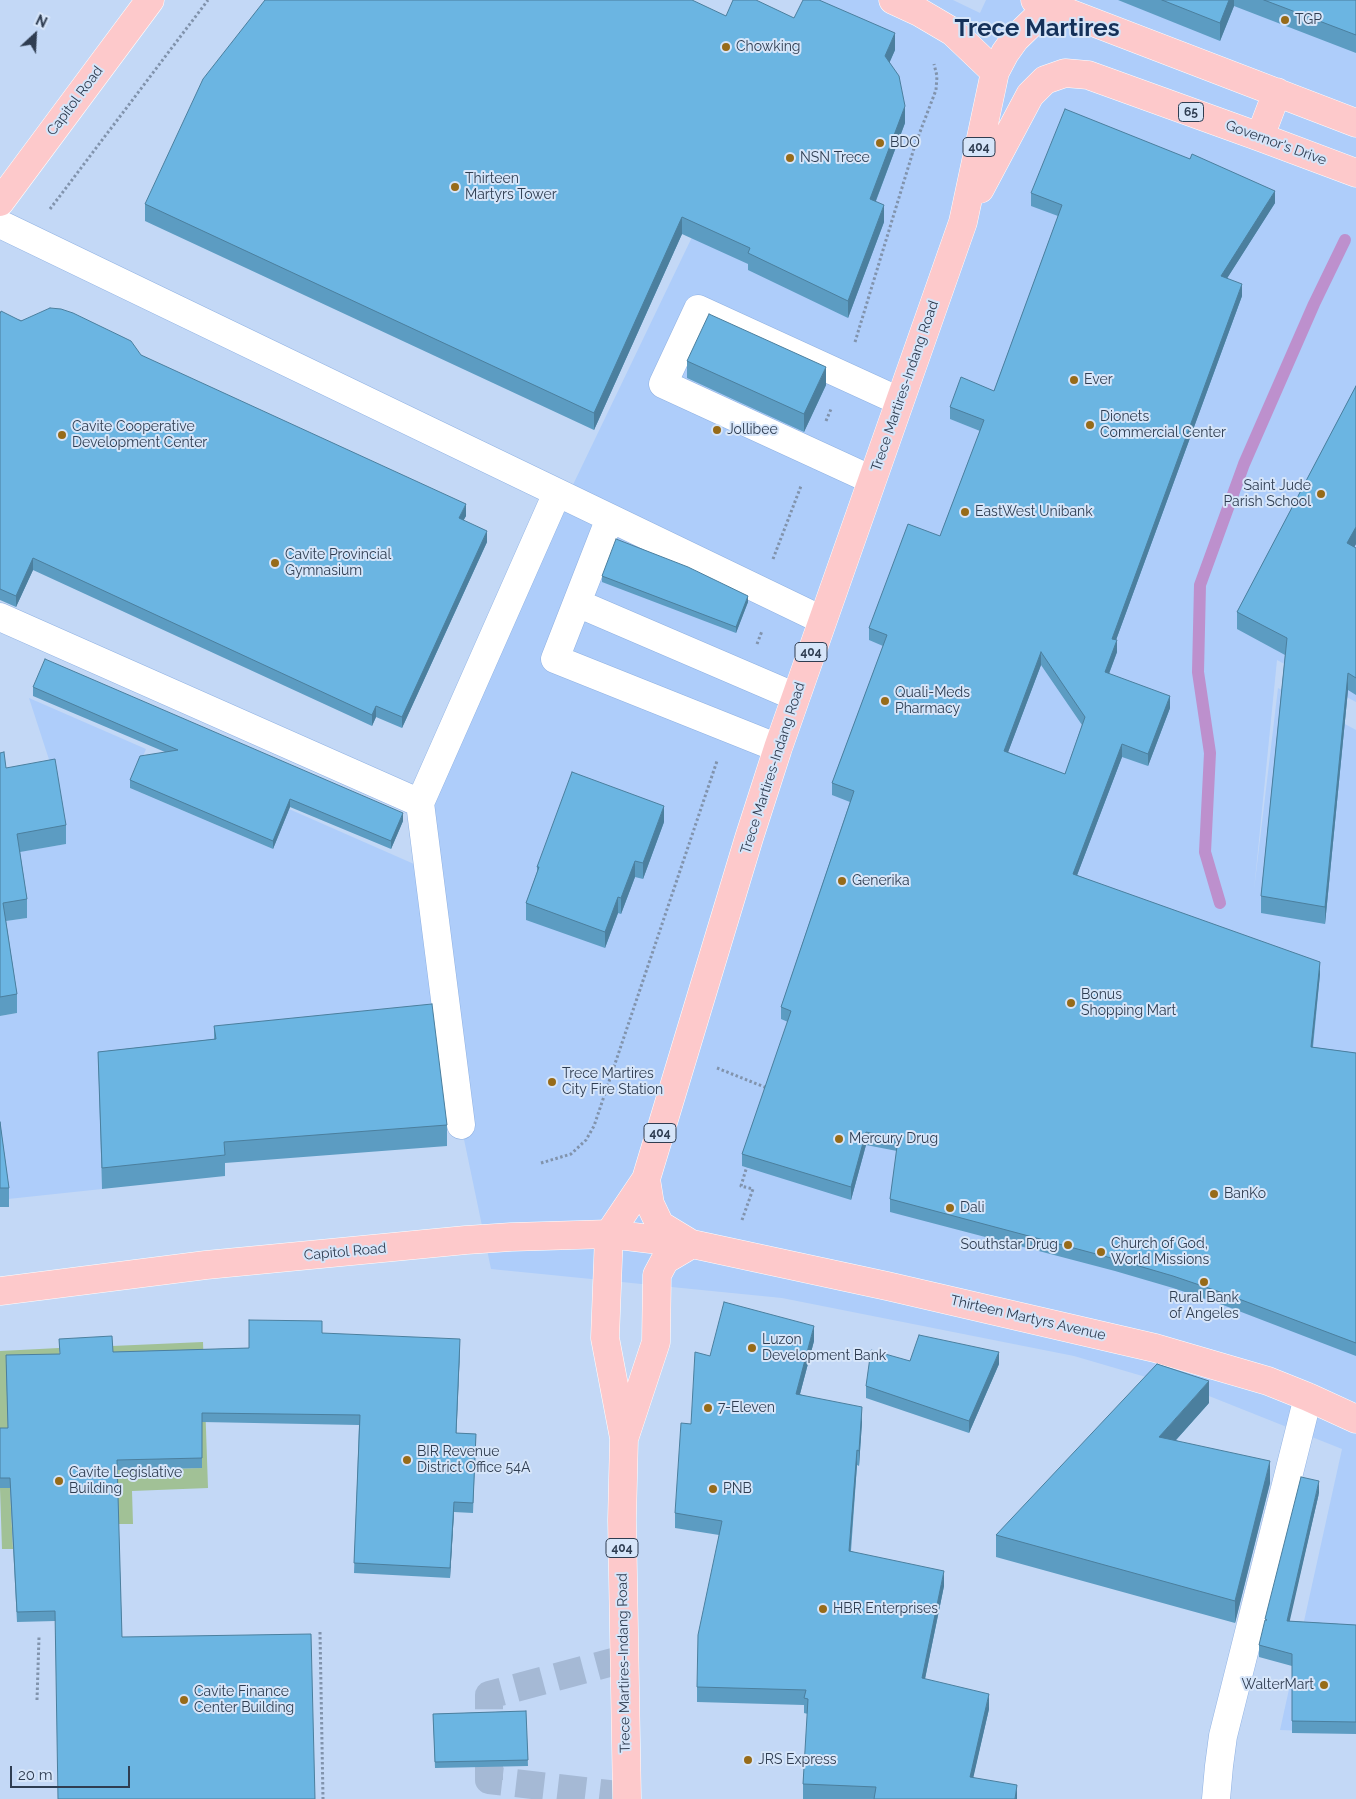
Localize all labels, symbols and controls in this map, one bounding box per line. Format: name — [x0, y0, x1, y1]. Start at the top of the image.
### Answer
north arrow — [10, 10, 60, 60]
text: N — [33, 12, 50, 31]
place label: TGP — [1295, 12, 1322, 28]
marker: TGP — [1279, 14, 1291, 26]
district label: Trece Martires — [954, 15, 1120, 43]
place label: Chowking — [736, 39, 801, 55]
marker: Chowking — [720, 41, 732, 53]
street label: Capitol Road — [43, 63, 107, 139]
road number: 65 — [1178, 102, 1204, 121]
street label: Governor's Drive — [1223, 117, 1329, 169]
place label: BDO — [890, 135, 920, 151]
marker: BDO — [874, 137, 886, 149]
road number: 404 — [963, 138, 995, 156]
place label: NSN Trece — [800, 150, 870, 166]
marker: NSN Trece — [784, 152, 796, 164]
place label: Thirteen Martyrs Tower — [465, 171, 557, 203]
marker: Thirteen Martyrs Tower — [449, 181, 461, 193]
street label: Trece Martires-Indang Road — [868, 298, 942, 474]
place label: Ever — [1084, 372, 1113, 388]
marker: Ever — [1068, 374, 1080, 386]
place label: Dionets Commercial Center — [1100, 409, 1226, 442]
place label: Cavite Cooperative Development Center — [72, 419, 207, 452]
marker: Dionets Commercial Center — [1084, 419, 1096, 431]
place label: Jollibee — [727, 422, 778, 438]
marker: Jollibee — [711, 424, 723, 436]
marker: Cavite Cooperative Development Center — [56, 429, 68, 441]
place label: Saint Jude Parish School — [1223, 478, 1311, 511]
marker: Saint Jude Parish School — [1315, 488, 1327, 500]
place label: EastWest Unibank — [975, 504, 1093, 520]
marker: EastWest Unibank — [959, 506, 971, 518]
place label: Cavite Provincial Gymnasium — [285, 547, 391, 580]
marker: Cavite Provincial Gymnasium — [269, 557, 281, 569]
road number: 404 — [795, 642, 827, 662]
street label: Trece Martires-Indang Road — [737, 680, 809, 856]
place label: Quali-Meds Pharmacy — [895, 685, 970, 718]
marker: Quali-Meds Pharmacy — [879, 695, 891, 707]
place label: Generika — [852, 873, 910, 889]
marker: Generika — [836, 875, 848, 887]
place label: Bonus Shopping Mart — [1081, 987, 1176, 1020]
marker: Bonus Shopping Mart — [1065, 997, 1077, 1009]
place label: Trece Martires City Fire Station — [562, 1066, 663, 1098]
marker: Trece Martires City Fire Station — [546, 1076, 558, 1088]
road number: 404 — [644, 1124, 676, 1142]
place label: Mercury Drug — [849, 1131, 938, 1147]
marker: Mercury Drug — [833, 1133, 845, 1145]
place label: BanKo — [1224, 1186, 1266, 1202]
marker: BanKo — [1208, 1188, 1220, 1200]
place label: Dali — [960, 1200, 984, 1216]
marker: Dali — [944, 1202, 956, 1214]
place label: Church of God, World Missions — [1111, 1236, 1209, 1268]
place label: Southstar Drug — [961, 1237, 1058, 1253]
marker: Southstar Drug — [1062, 1239, 1074, 1251]
street label: Capitol Road — [303, 1240, 387, 1264]
marker: Church of God, World Missions — [1095, 1246, 1107, 1258]
marker: Rural Bank of Angeles — [1198, 1276, 1210, 1288]
place label: Rural Bank of Angeles — [1169, 1290, 1239, 1322]
street label: Thirteen Martyrs Avenue — [949, 1292, 1107, 1344]
place label: Luzon Development Bank — [762, 1332, 886, 1364]
marker: Luzon Development Bank — [746, 1342, 758, 1354]
place label: 7-Eleven — [718, 1400, 775, 1416]
marker: 7-Eleven — [702, 1402, 714, 1414]
place label: BIR Revenue District Office 54A — [417, 1444, 530, 1476]
marker: BIR Revenue District Office 54A — [401, 1454, 413, 1466]
place label: Cavite Legislative Building — [69, 1465, 182, 1498]
marker: Cavite Legislative Building — [53, 1475, 65, 1487]
place label: PNB — [723, 1481, 752, 1497]
marker: PNB — [707, 1483, 719, 1495]
road number: 404 — [606, 1539, 638, 1558]
street label: Trece Martires-Indang Road — [614, 1573, 634, 1753]
place label: HBR Enterprises — [833, 1601, 938, 1617]
marker: HBR Enterprises — [817, 1603, 829, 1615]
place label: WalterMart — [1242, 1677, 1314, 1693]
marker: WalterMart — [1318, 1679, 1330, 1691]
place label: Cavite Finance Center Building — [194, 1684, 294, 1716]
marker: Cavite Finance Center Building — [178, 1694, 190, 1706]
place label: JRS Express — [758, 1752, 837, 1768]
marker: JRS Express — [742, 1754, 754, 1766]
scale bar — [12, 1756, 132, 1788]
text: 20 m — [18, 1766, 53, 1784]

